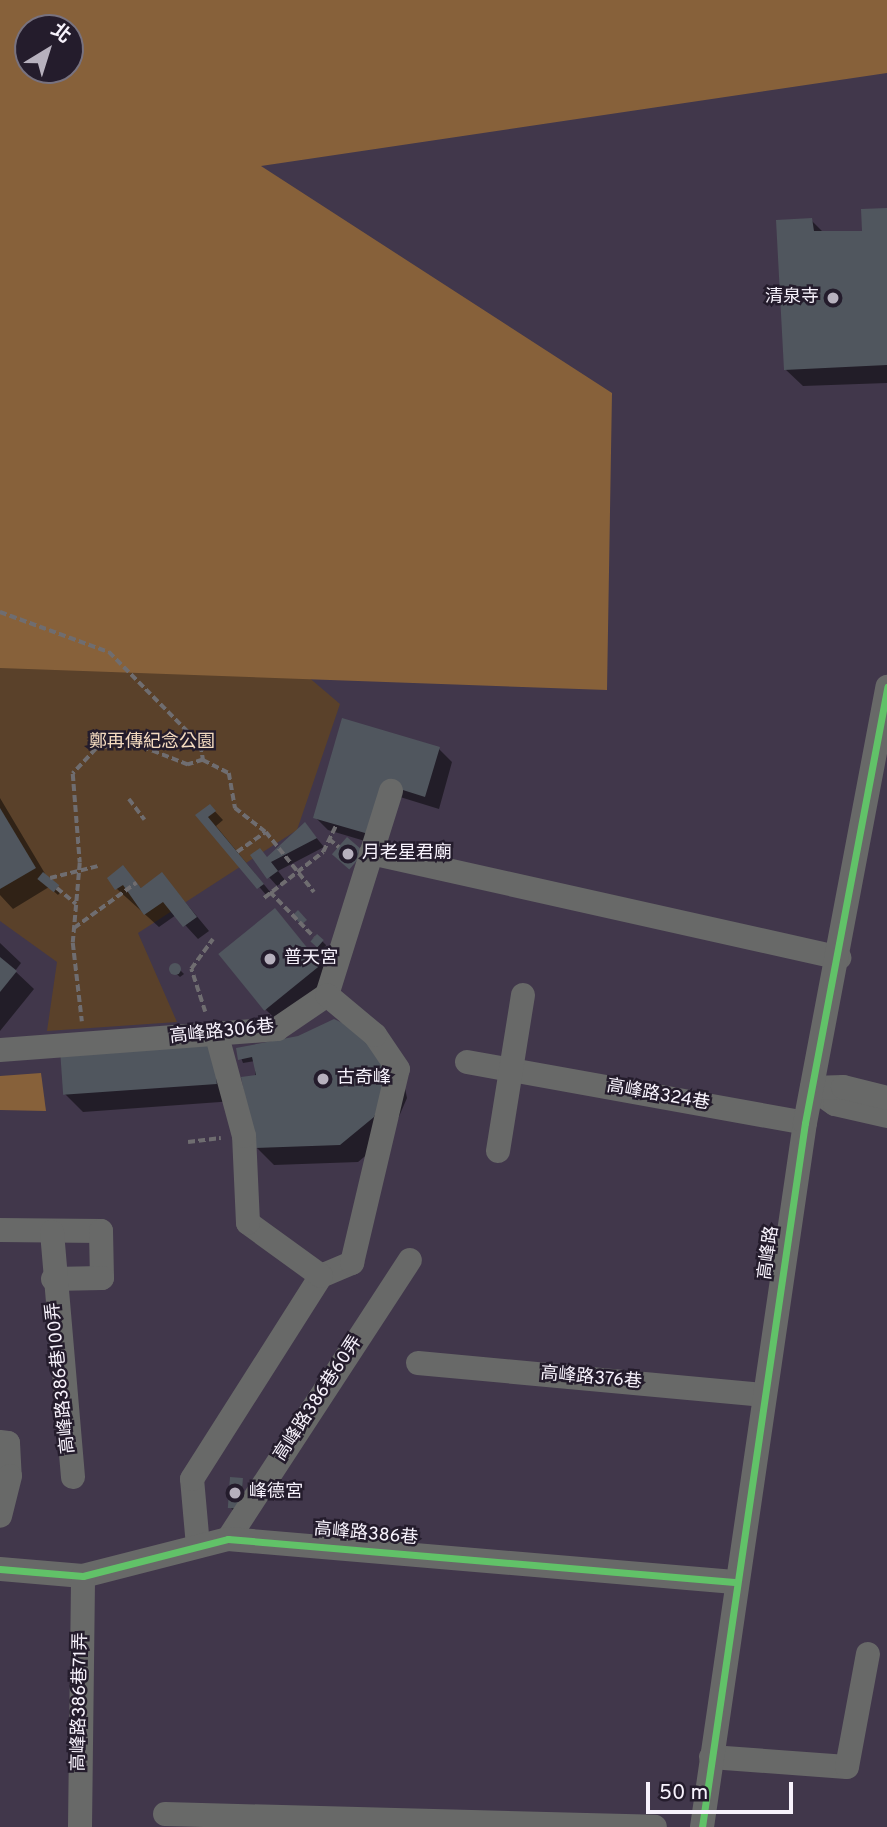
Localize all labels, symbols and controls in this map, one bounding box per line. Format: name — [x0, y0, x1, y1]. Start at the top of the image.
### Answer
north arrow — [14, 14, 84, 84]
text: 北 — [46, 19, 76, 49]
place label: 清泉寺 — [765, 287, 819, 309]
marker: 清泉寺 — [825, 290, 841, 306]
park label: 鄭再傳紀念公園 — [89, 732, 215, 754]
place label: 月老星君廟 — [362, 843, 452, 865]
marker: 月老星君廟 — [340, 846, 356, 862]
place label: 普天宮 — [284, 948, 338, 970]
marker: 普天宮 — [262, 951, 278, 967]
street label: 高峰路306巷 — [169, 1017, 275, 1049]
place label: 古奇峰 — [337, 1068, 391, 1090]
marker: 古奇峰 — [315, 1071, 331, 1087]
street label: 高峰路324巷 — [605, 1076, 711, 1116]
street label: 高峰路 — [756, 1225, 784, 1281]
street label: 高峰路386巷100弄 — [43, 1301, 81, 1455]
street label: 高峰路386巷60弄 — [270, 1332, 368, 1466]
street label: 高峰路376巷 — [539, 1364, 643, 1394]
place label: 峰德宮 — [249, 1482, 303, 1504]
marker: 峰德宮 — [227, 1485, 243, 1501]
street label: 高峰路386巷 — [313, 1520, 419, 1550]
street label: 高峰路386巷71弄 — [69, 1632, 93, 1772]
scale bar — [649, 1768, 796, 1812]
text: 50 m — [659, 1780, 708, 1807]

